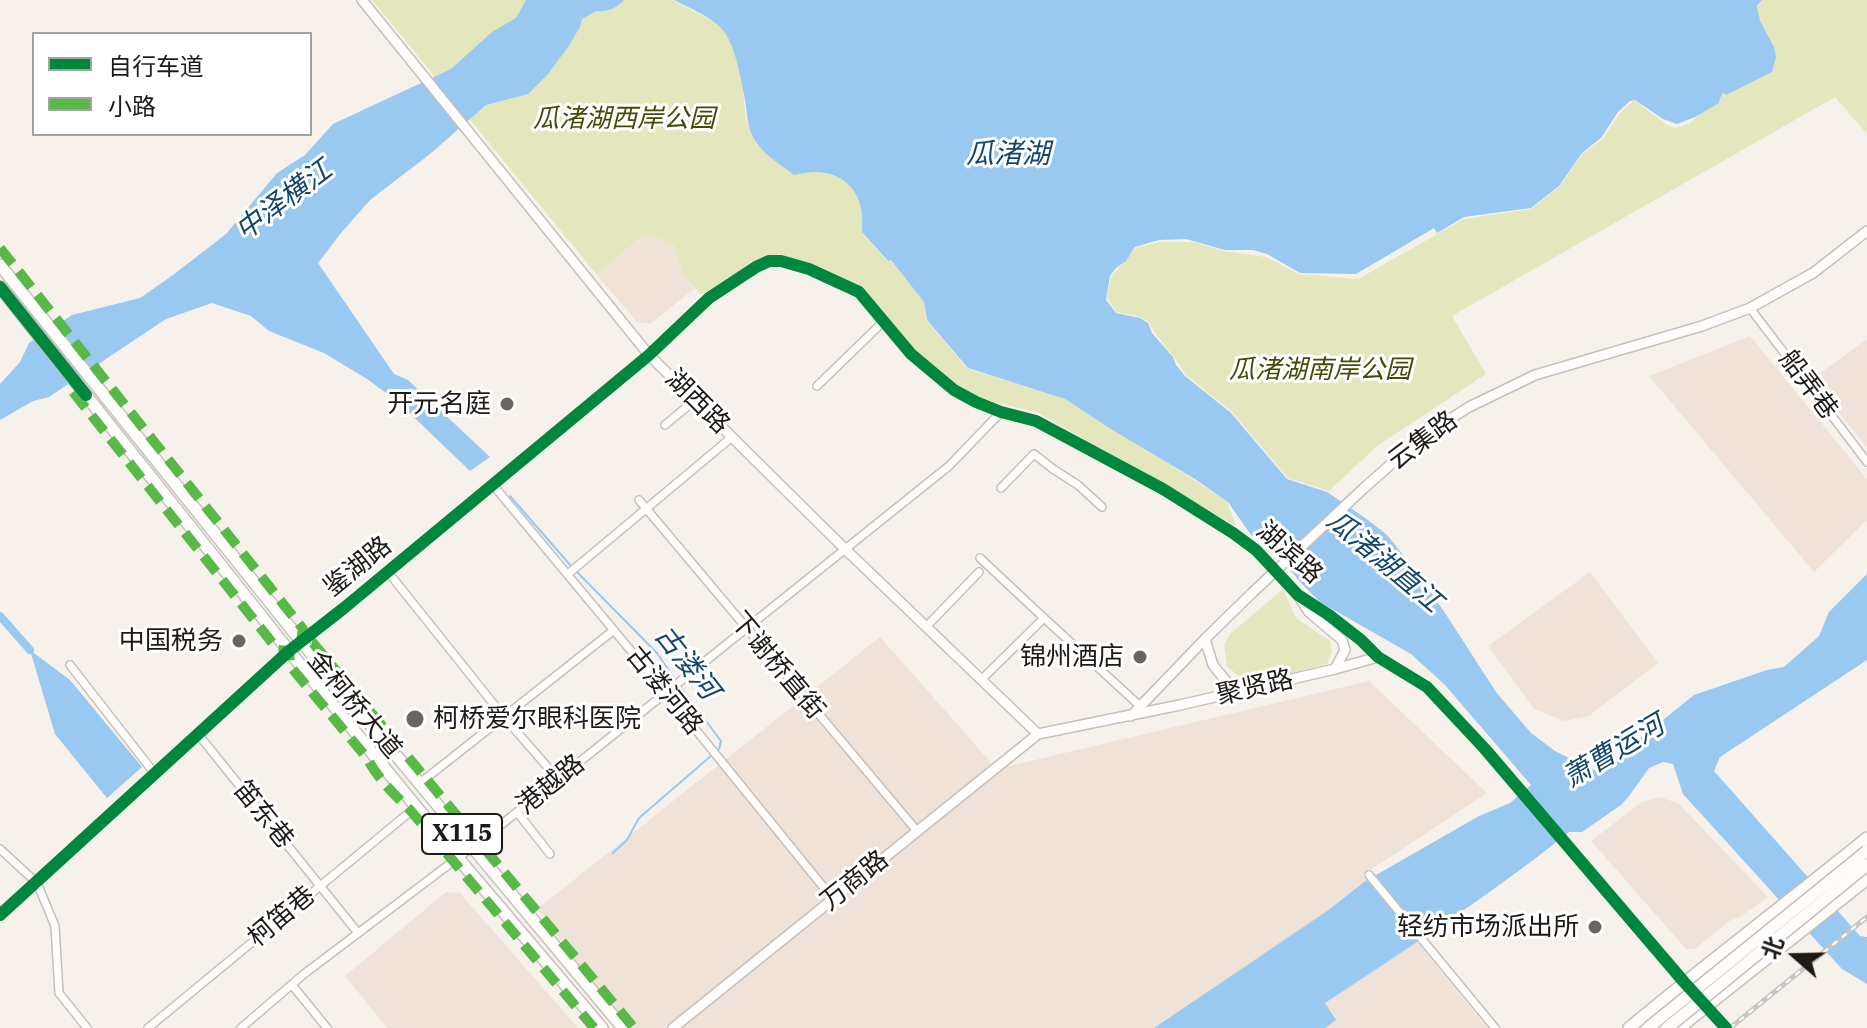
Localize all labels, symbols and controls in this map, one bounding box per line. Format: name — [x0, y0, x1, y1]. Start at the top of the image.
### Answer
legend — [32, 32, 312, 136]
text: 自行车道 — [108, 50, 204, 82]
text: 小路 — [108, 90, 156, 122]
park label: 瓜渚湖西岸公园 — [533, 103, 715, 135]
water label: 瓜渚湖 — [966, 138, 1050, 172]
water label: 中泽横江 — [229, 154, 339, 248]
street label: 船弄巷 — [1772, 344, 1844, 426]
park label: 瓜渚湖南岸公园 — [1229, 354, 1411, 386]
street label: 湖西路 — [658, 363, 736, 441]
place label: 开元名庭 — [387, 388, 491, 420]
marker: 开元名庭 — [498, 395, 516, 413]
street label: 云集路 — [1382, 405, 1464, 477]
water label: 瓜渚湖直江 — [1320, 504, 1448, 620]
street label: 湖滨路 — [1250, 515, 1328, 591]
street label: 鉴湖路 — [318, 530, 398, 604]
street label: 下谢桥直街 — [723, 606, 831, 726]
water label: 古溇河 — [647, 620, 725, 706]
place label: 中国税务 — [119, 625, 223, 657]
marker: 中国税务 — [230, 632, 248, 650]
street label: 古溇河路 — [619, 641, 709, 741]
place label: 锦州酒店 — [1020, 641, 1124, 673]
street label: 金柯桥大道 — [300, 645, 408, 765]
marker: 锦州酒店 — [1131, 648, 1149, 666]
street label: 聚贤路 — [1213, 664, 1297, 712]
place label: 柯桥爱尔眼科医院 — [433, 703, 641, 735]
marker: 柯桥爱尔眼科医院 — [404, 708, 426, 730]
water label: 萧曹运河 — [1557, 709, 1671, 795]
street label: 港越路 — [511, 748, 591, 822]
street label: 笛东巷 — [226, 775, 300, 855]
road number: X115 — [422, 814, 502, 854]
street label: 万商路 — [815, 844, 895, 918]
street label: 柯笛巷 — [242, 880, 322, 954]
place label: 轻纺市场派出所 — [1397, 911, 1579, 943]
north arrow — [1755, 916, 1835, 996]
marker: 轻纺市场派出所 — [1586, 918, 1604, 936]
text: 北 — [1755, 932, 1789, 963]

